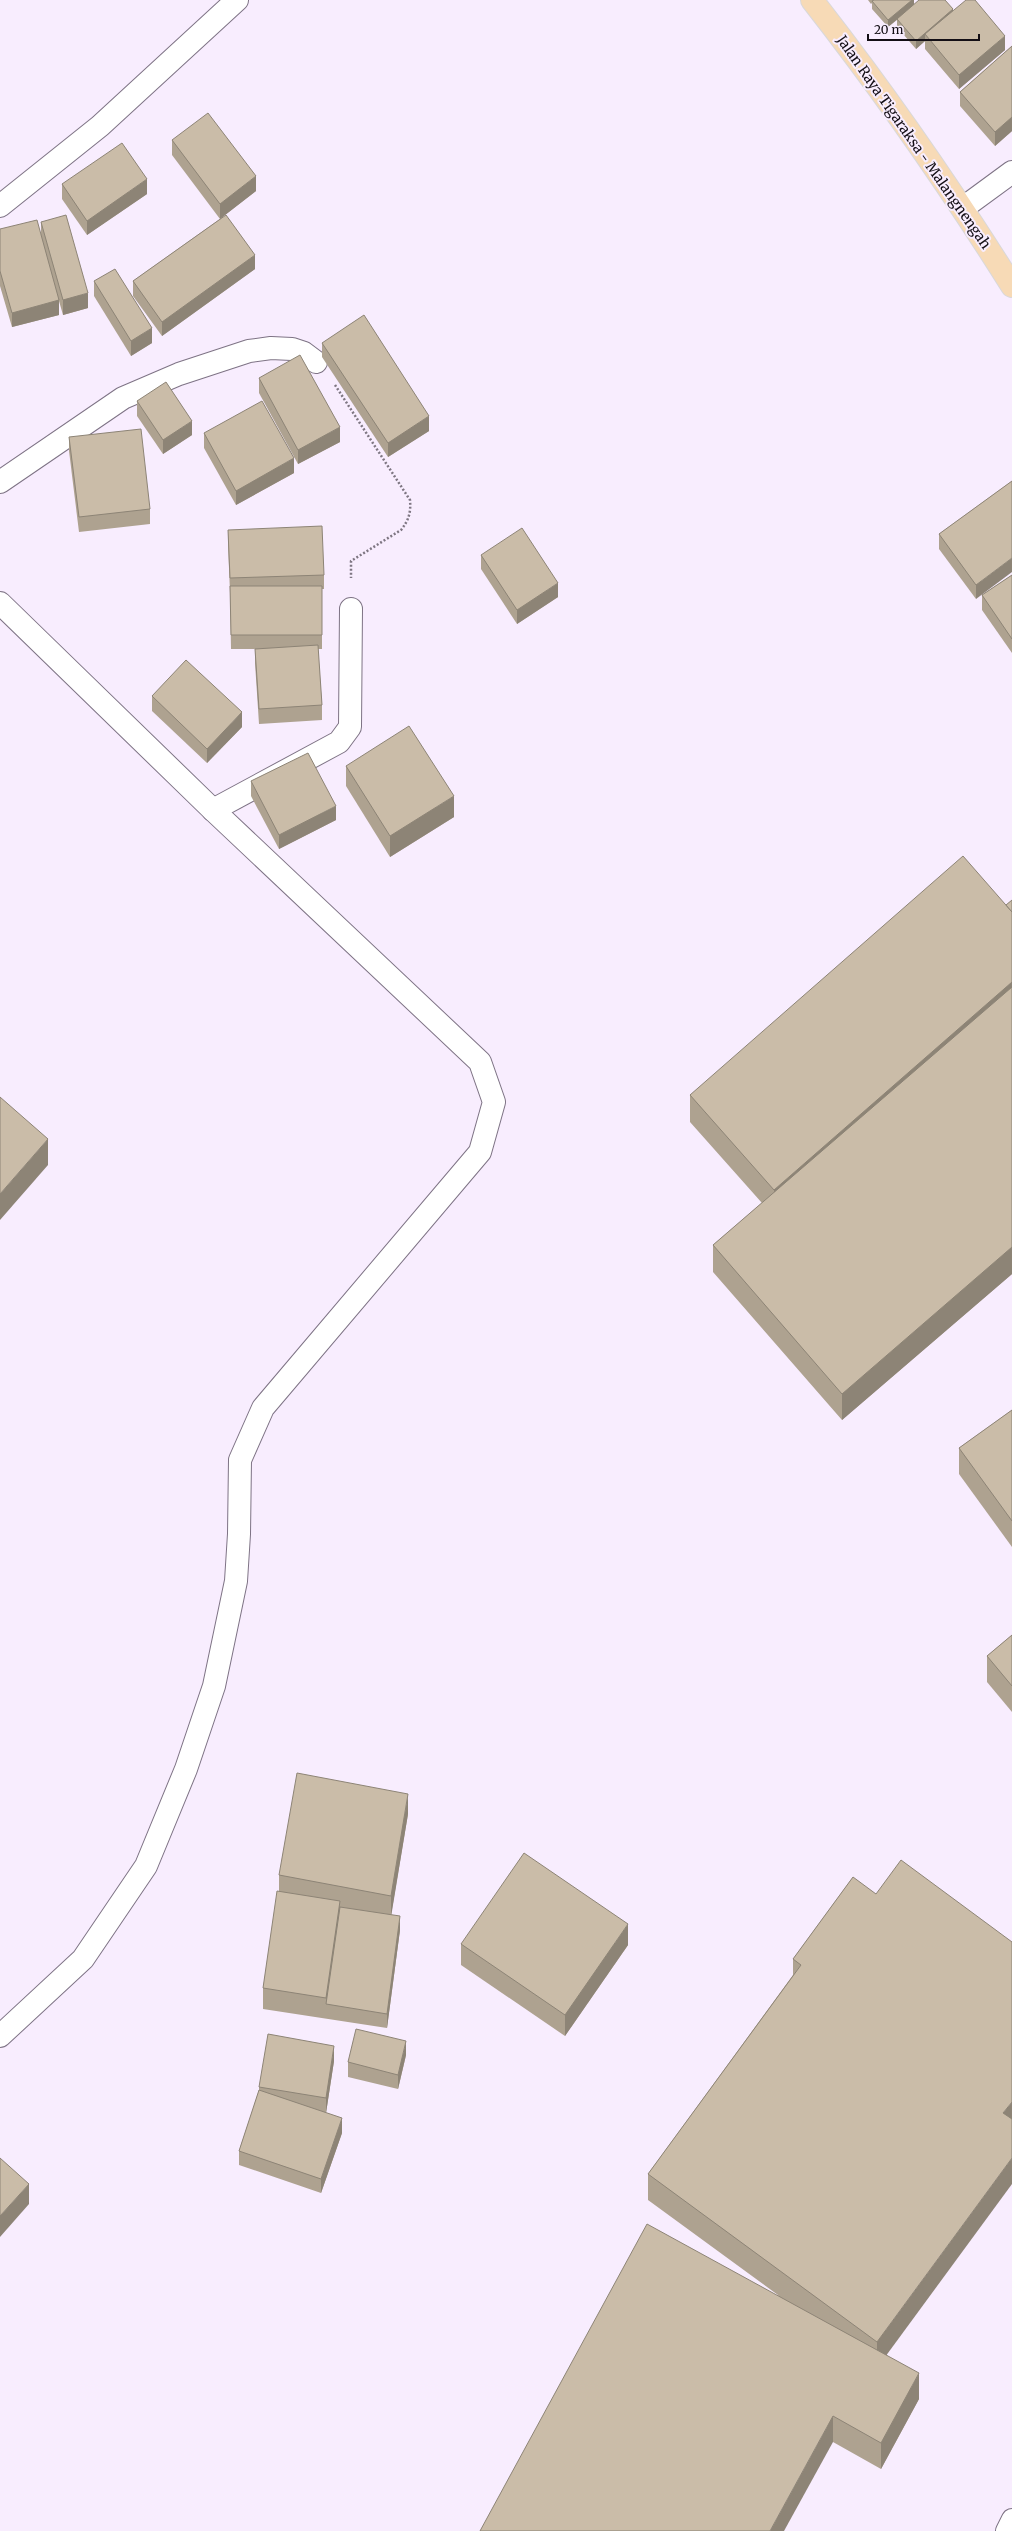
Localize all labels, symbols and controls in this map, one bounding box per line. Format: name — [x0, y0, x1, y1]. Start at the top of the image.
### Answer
scale bar — [868, 16, 979, 42]
text: 20 m — [874, 22, 903, 37]
street label: Jalan Raya Tigaraksa - Malangnengah — [832, 31, 995, 252]

